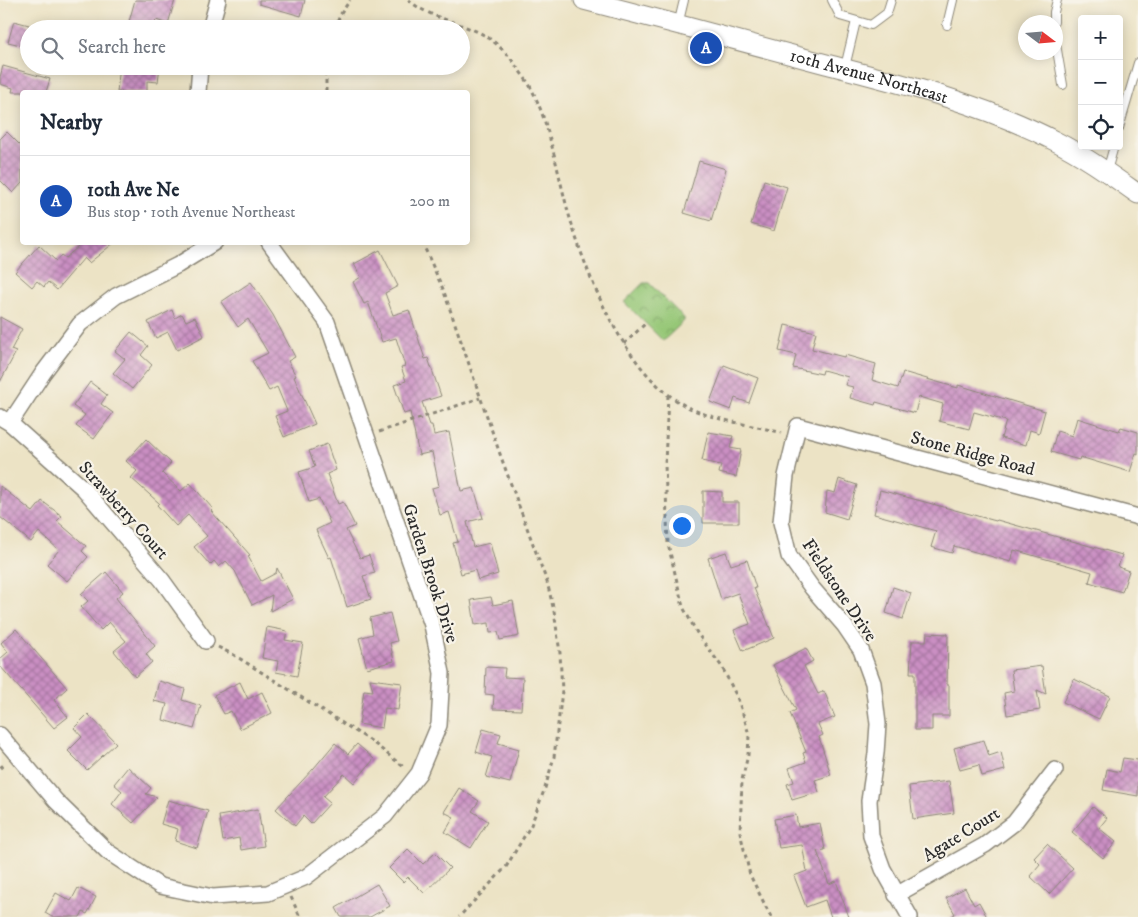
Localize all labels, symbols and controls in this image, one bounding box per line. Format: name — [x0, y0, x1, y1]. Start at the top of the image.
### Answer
north arrow — [1018, 15, 1063, 60]
map controls — [1078, 15, 1123, 150]
button: + — [1078, 15, 1123, 60]
search box — [20, 20, 470, 75]
pin: A — [690, 29, 722, 67]
icon: search — [38, 34, 66, 62]
text: Search here — [78, 36, 166, 59]
street label: 10th Avenue Northeast — [787, 45, 951, 109]
button: − — [1078, 60, 1123, 105]
button: locate — [1078, 105, 1123, 150]
text: Nearby — [40, 110, 102, 136]
text: 10th Ave Ne — [87, 179, 179, 202]
text: A — [51, 191, 61, 211]
text: 200 m — [409, 191, 450, 211]
text: Bus stop · 10th Avenue Northeast — [87, 202, 295, 222]
street label: Stone Ridge Road — [908, 427, 1037, 481]
street label: Strawberry Court — [73, 457, 173, 564]
street label: Garden Brook Drive — [397, 501, 463, 646]
your location — [669, 513, 695, 539]
street label: Fieldstone Drive — [797, 535, 882, 646]
street label: Agate Court — [919, 802, 1004, 867]

